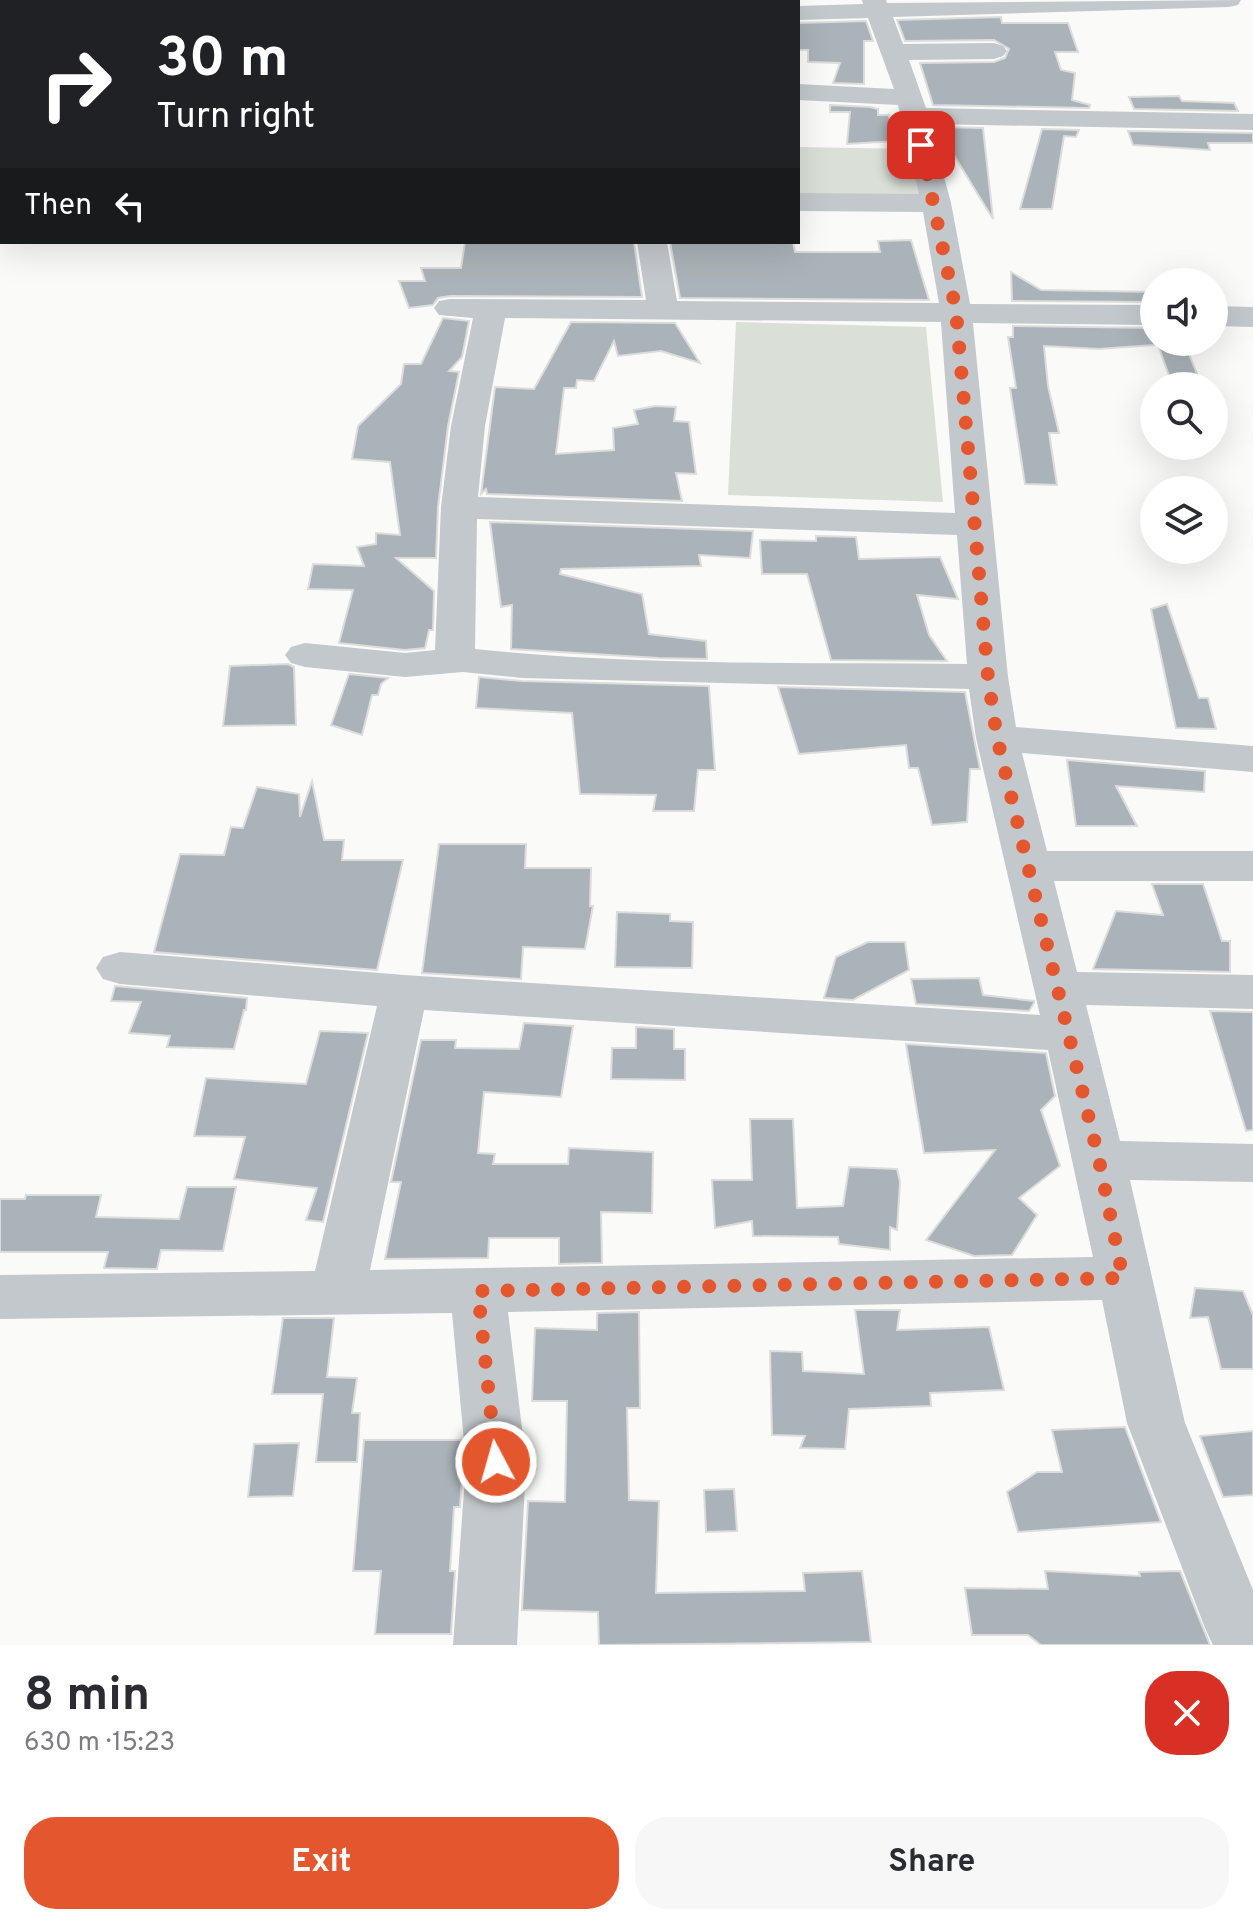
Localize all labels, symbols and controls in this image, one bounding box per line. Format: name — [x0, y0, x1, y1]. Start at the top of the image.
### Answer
text: 30 m — [156, 26, 289, 96]
icon: right — [24, 32, 128, 136]
text: Turn right — [156, 95, 315, 141]
pin — [887, 111, 955, 179]
icon: arrive — [899, 123, 943, 167]
icon: left — [108, 184, 152, 228]
text: Then — [24, 188, 92, 225]
map controls — [1140, 268, 1228, 564]
button: sound — [1140, 268, 1228, 356]
button: search — [1140, 372, 1228, 460]
button: layers — [1140, 476, 1228, 564]
position arrow — [454, 1420, 538, 1504]
text: 8 min — [24, 1667, 150, 1727]
button: close — [1145, 1671, 1229, 1755]
text: 630 m · 15:23 — [24, 1727, 175, 1760]
button: Exit — [24, 1817, 619, 1909]
button: Share — [635, 1817, 1229, 1909]

